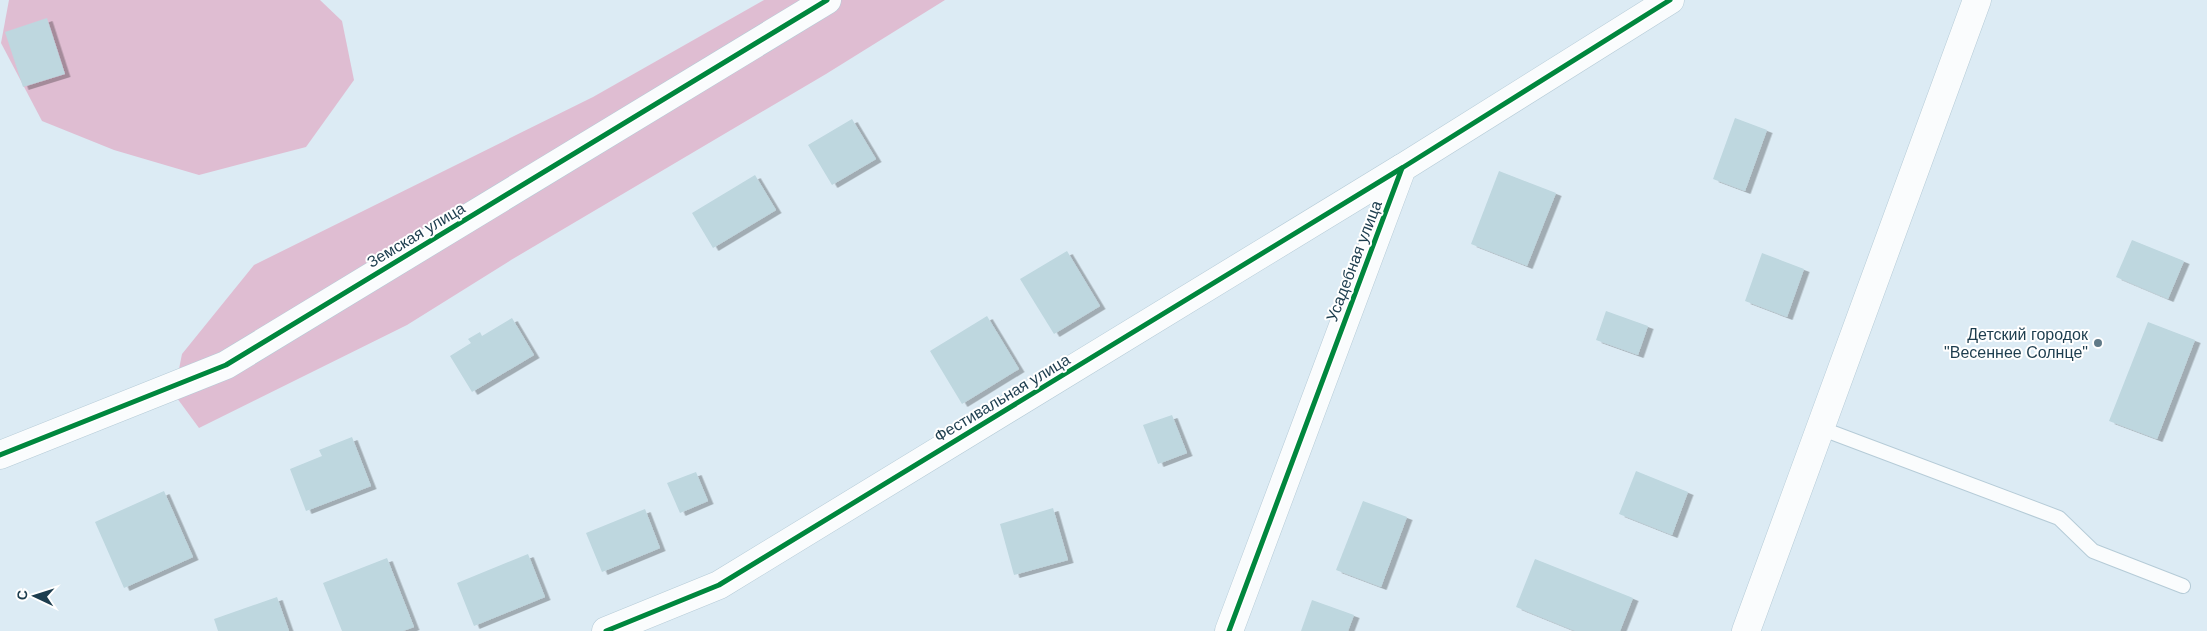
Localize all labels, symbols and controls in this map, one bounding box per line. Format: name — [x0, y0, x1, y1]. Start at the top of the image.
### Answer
street label: Усадебная улица — [1323, 198, 1385, 324]
street label: Земская улица — [364, 199, 468, 271]
place label: Детский городок "Весеннее Солнце" — [1944, 326, 2089, 361]
marker: Детский городок "Весеннее Солнце" — [2092, 337, 2104, 349]
street label: Фестивальная улица — [931, 351, 1073, 445]
north arrow — [10, 571, 60, 621]
text: С — [14, 589, 30, 601]

